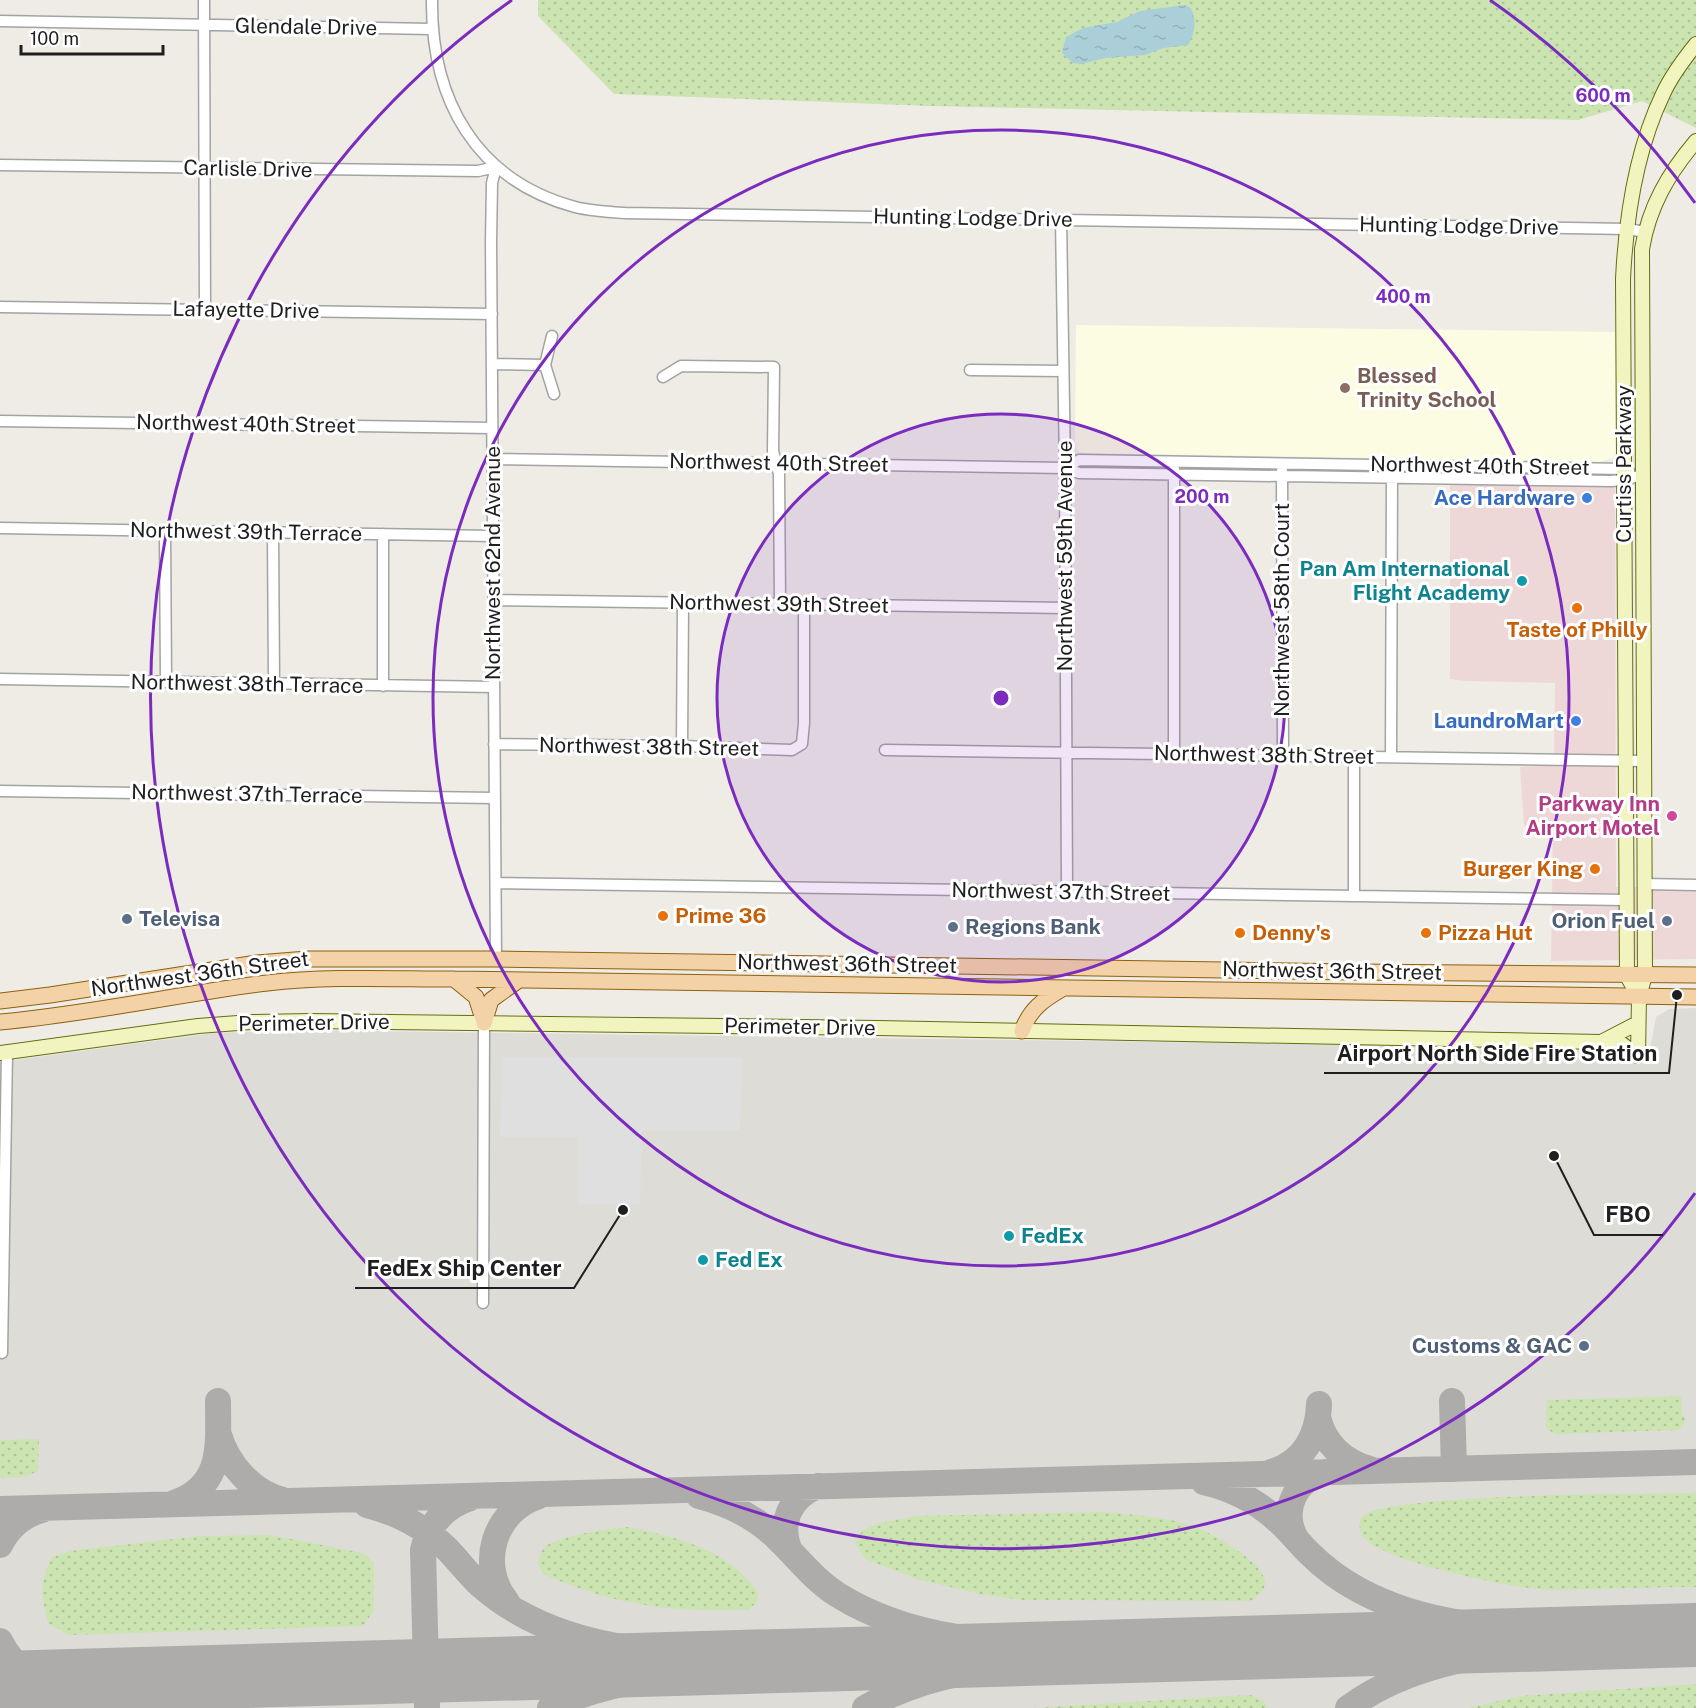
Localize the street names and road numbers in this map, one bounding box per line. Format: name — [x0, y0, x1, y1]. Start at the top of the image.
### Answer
street label: Glendale Drive — [235, 13, 377, 40]
street label: Carlisle Drive — [183, 155, 313, 182]
street label: Hunting Lodge Drive — [873, 203, 1073, 232]
street label: Hunting Lodge Drive — [1359, 211, 1559, 240]
street label: Lafayette Drive — [172, 296, 320, 323]
street label: Curtiss Parkway — [1611, 385, 1636, 543]
street label: Northwest 40th Street — [136, 409, 356, 438]
street label: Northwest 59th Avenue — [1052, 440, 1077, 672]
street label: Northwest 62nd Avenue — [480, 446, 505, 680]
street label: Northwest 40th Street — [669, 448, 889, 477]
street label: Northwest 40th Street — [1370, 451, 1590, 480]
street label: Northwest 58th Court — [1269, 503, 1294, 717]
street label: Northwest 39th Terrace — [130, 517, 362, 546]
street label: Northwest 39th Street — [669, 589, 889, 618]
street label: Northwest 38th Terrace — [130, 669, 364, 698]
street label: Northwest 38th Street — [539, 732, 759, 761]
street label: Northwest 38th Street — [1154, 740, 1374, 769]
street label: Northwest 37th Terrace — [131, 779, 363, 808]
street label: Northwest 37th Street — [951, 877, 1171, 906]
street label: Northwest 36th Street — [89, 946, 311, 1001]
street label: Northwest 36th Street — [737, 949, 957, 978]
street label: Northwest 36th Street — [1222, 956, 1442, 985]
street label: Perimeter Drive — [238, 1009, 390, 1036]
street label: Perimeter Drive — [724, 1013, 876, 1040]

